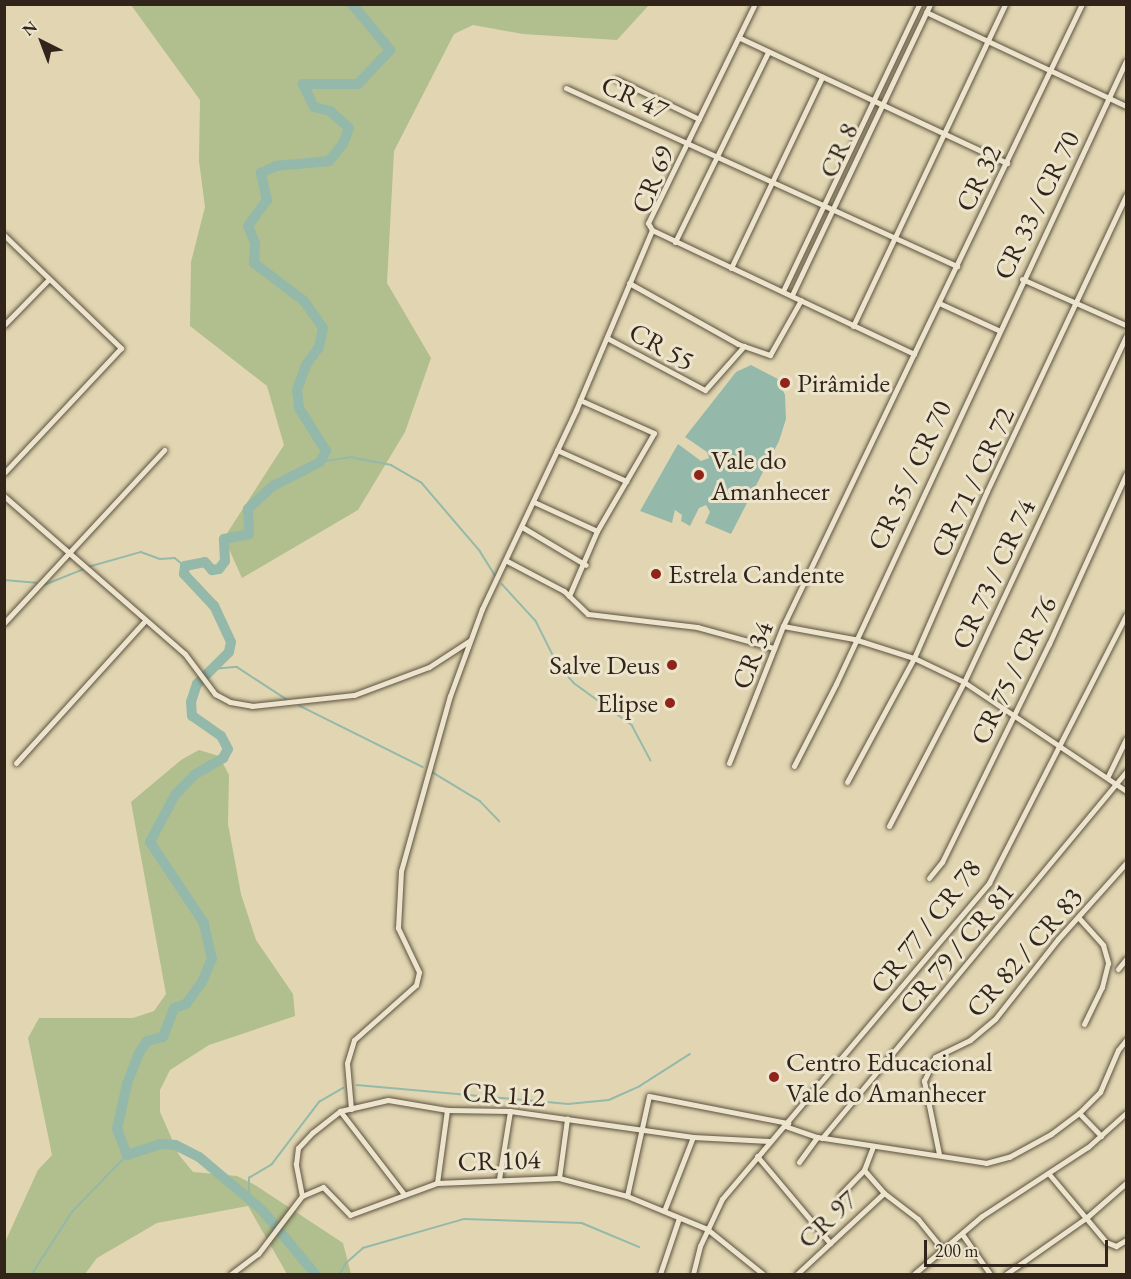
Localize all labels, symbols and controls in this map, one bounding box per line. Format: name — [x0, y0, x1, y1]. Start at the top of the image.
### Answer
north arrow — [12, 12, 72, 72]
text: N — [18, 16, 41, 40]
street label: CR 47 — [597, 68, 673, 126]
street label: CR 8 — [811, 117, 865, 183]
street label: CR 33 / CR 70 — [986, 126, 1086, 284]
street label: CR 32 — [948, 140, 1008, 216]
street label: CR 69 — [624, 141, 680, 217]
street label: CR 55 — [624, 315, 700, 377]
place label: Pirâmide — [797, 367, 890, 399]
marker: Pirâmide — [778, 376, 792, 390]
street label: CR 35 / CR 70 — [860, 395, 958, 555]
street label: CR 71 / CR 72 — [923, 402, 1021, 562]
place label: Vale do Amanhecer — [711, 443, 830, 506]
marker: Vale do Amanhecer — [692, 468, 706, 482]
street label: CR 73 / CR 74 — [944, 494, 1042, 654]
place label: Estrela Candente — [668, 558, 844, 590]
marker: Estrela Candente — [649, 567, 663, 581]
street label: CR 75 / CR 76 — [963, 591, 1063, 749]
street label: CR 34 — [724, 617, 780, 693]
place label: Salve Deus — [549, 649, 660, 681]
marker: Salve Deus — [665, 658, 679, 672]
place label: Elipse — [596, 687, 658, 719]
marker: Elipse — [663, 696, 677, 710]
street label: CR 77 / CR 78 — [863, 853, 987, 999]
street label: CR 79 / CR 81 — [892, 876, 1020, 1020]
street label: CR 82 / CR 83 — [959, 881, 1089, 1023]
place label: Centro Educacional Vale do Amanhecer — [786, 1045, 992, 1108]
marker: Centro Educacional Vale do Amanhecer — [767, 1070, 781, 1084]
street label: CR 112 — [462, 1075, 546, 1113]
street label: CR 104 — [457, 1142, 541, 1178]
street label: CR 97 — [790, 1183, 864, 1255]
scale bar — [927, 1228, 1112, 1266]
text: 200 m — [935, 1239, 979, 1262]

